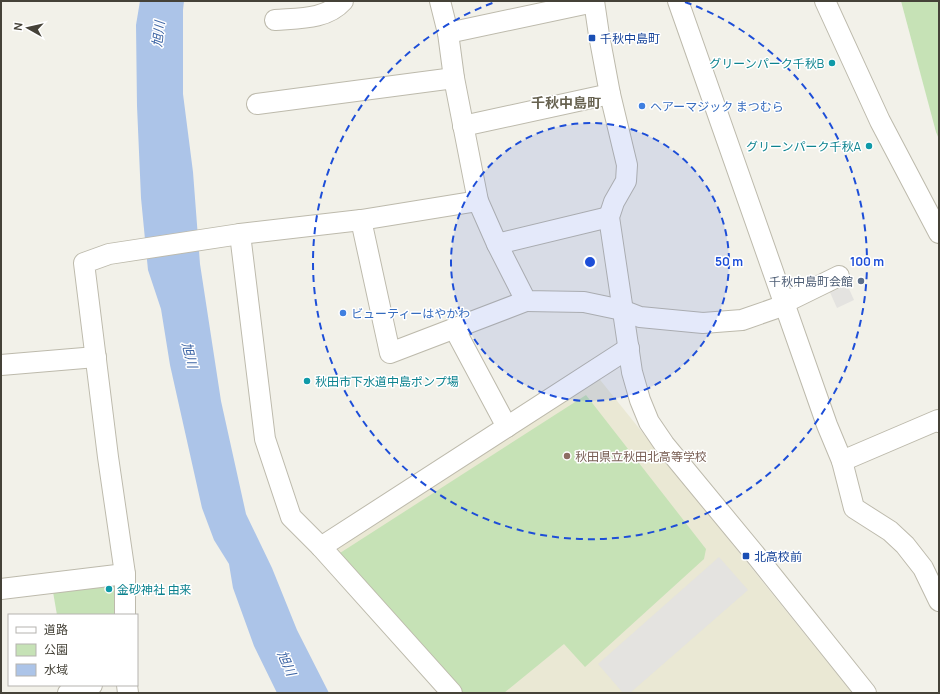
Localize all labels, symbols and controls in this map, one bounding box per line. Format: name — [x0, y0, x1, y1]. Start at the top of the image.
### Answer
north arrow — [8, 8, 48, 48]
water label: 旭川 — [148, 18, 169, 48]
text: N — [10, 21, 26, 31]
place label: 千秋中島町 — [600, 30, 660, 47]
marker: 千秋中島町 — [587, 33, 597, 43]
place label: グリーンパーク千秋B — [709, 55, 824, 72]
marker: グリーンパーク千秋B — [827, 58, 837, 68]
district label: 千秋中島町 — [531, 93, 601, 112]
place label: ヘアーマジック まつむら — [650, 98, 784, 115]
marker: ヘアーマジック まつむら — [637, 101, 647, 111]
place label: グリーンパーク千秋A — [746, 138, 861, 155]
marker: グリーンパーク千秋A — [864, 141, 874, 151]
text: 50 m — [715, 253, 743, 270]
text: 100 m — [850, 253, 884, 270]
centre of rings — [583, 255, 597, 269]
place label: 千秋中島町会館 — [769, 273, 853, 290]
marker: 千秋中島町会館 — [856, 276, 866, 286]
place label: ビューティーはやかわ — [351, 305, 470, 322]
marker: ビューティーはやかわ — [338, 308, 348, 318]
water label: 旭川 — [178, 340, 202, 372]
place label: 秋田市下水道中島ポンプ場 — [315, 373, 459, 390]
marker: 秋田市下水道中島ポンプ場 — [302, 376, 312, 386]
place label: 秋田県立秋田北高等学校 — [575, 448, 707, 465]
marker: 秋田県立秋田北高等学校 — [562, 451, 572, 461]
place label: 北高校前 — [754, 548, 802, 565]
marker: 北高校前 — [741, 551, 751, 561]
place label: 金砂神社 由来 — [117, 581, 191, 598]
marker: 金砂神社 由来 — [104, 584, 114, 594]
legend — [8, 614, 138, 686]
text: 道路 — [44, 621, 68, 638]
text: 公園 — [44, 641, 68, 658]
water label: 旭川 — [273, 647, 301, 680]
text: 水域 — [44, 661, 68, 678]

